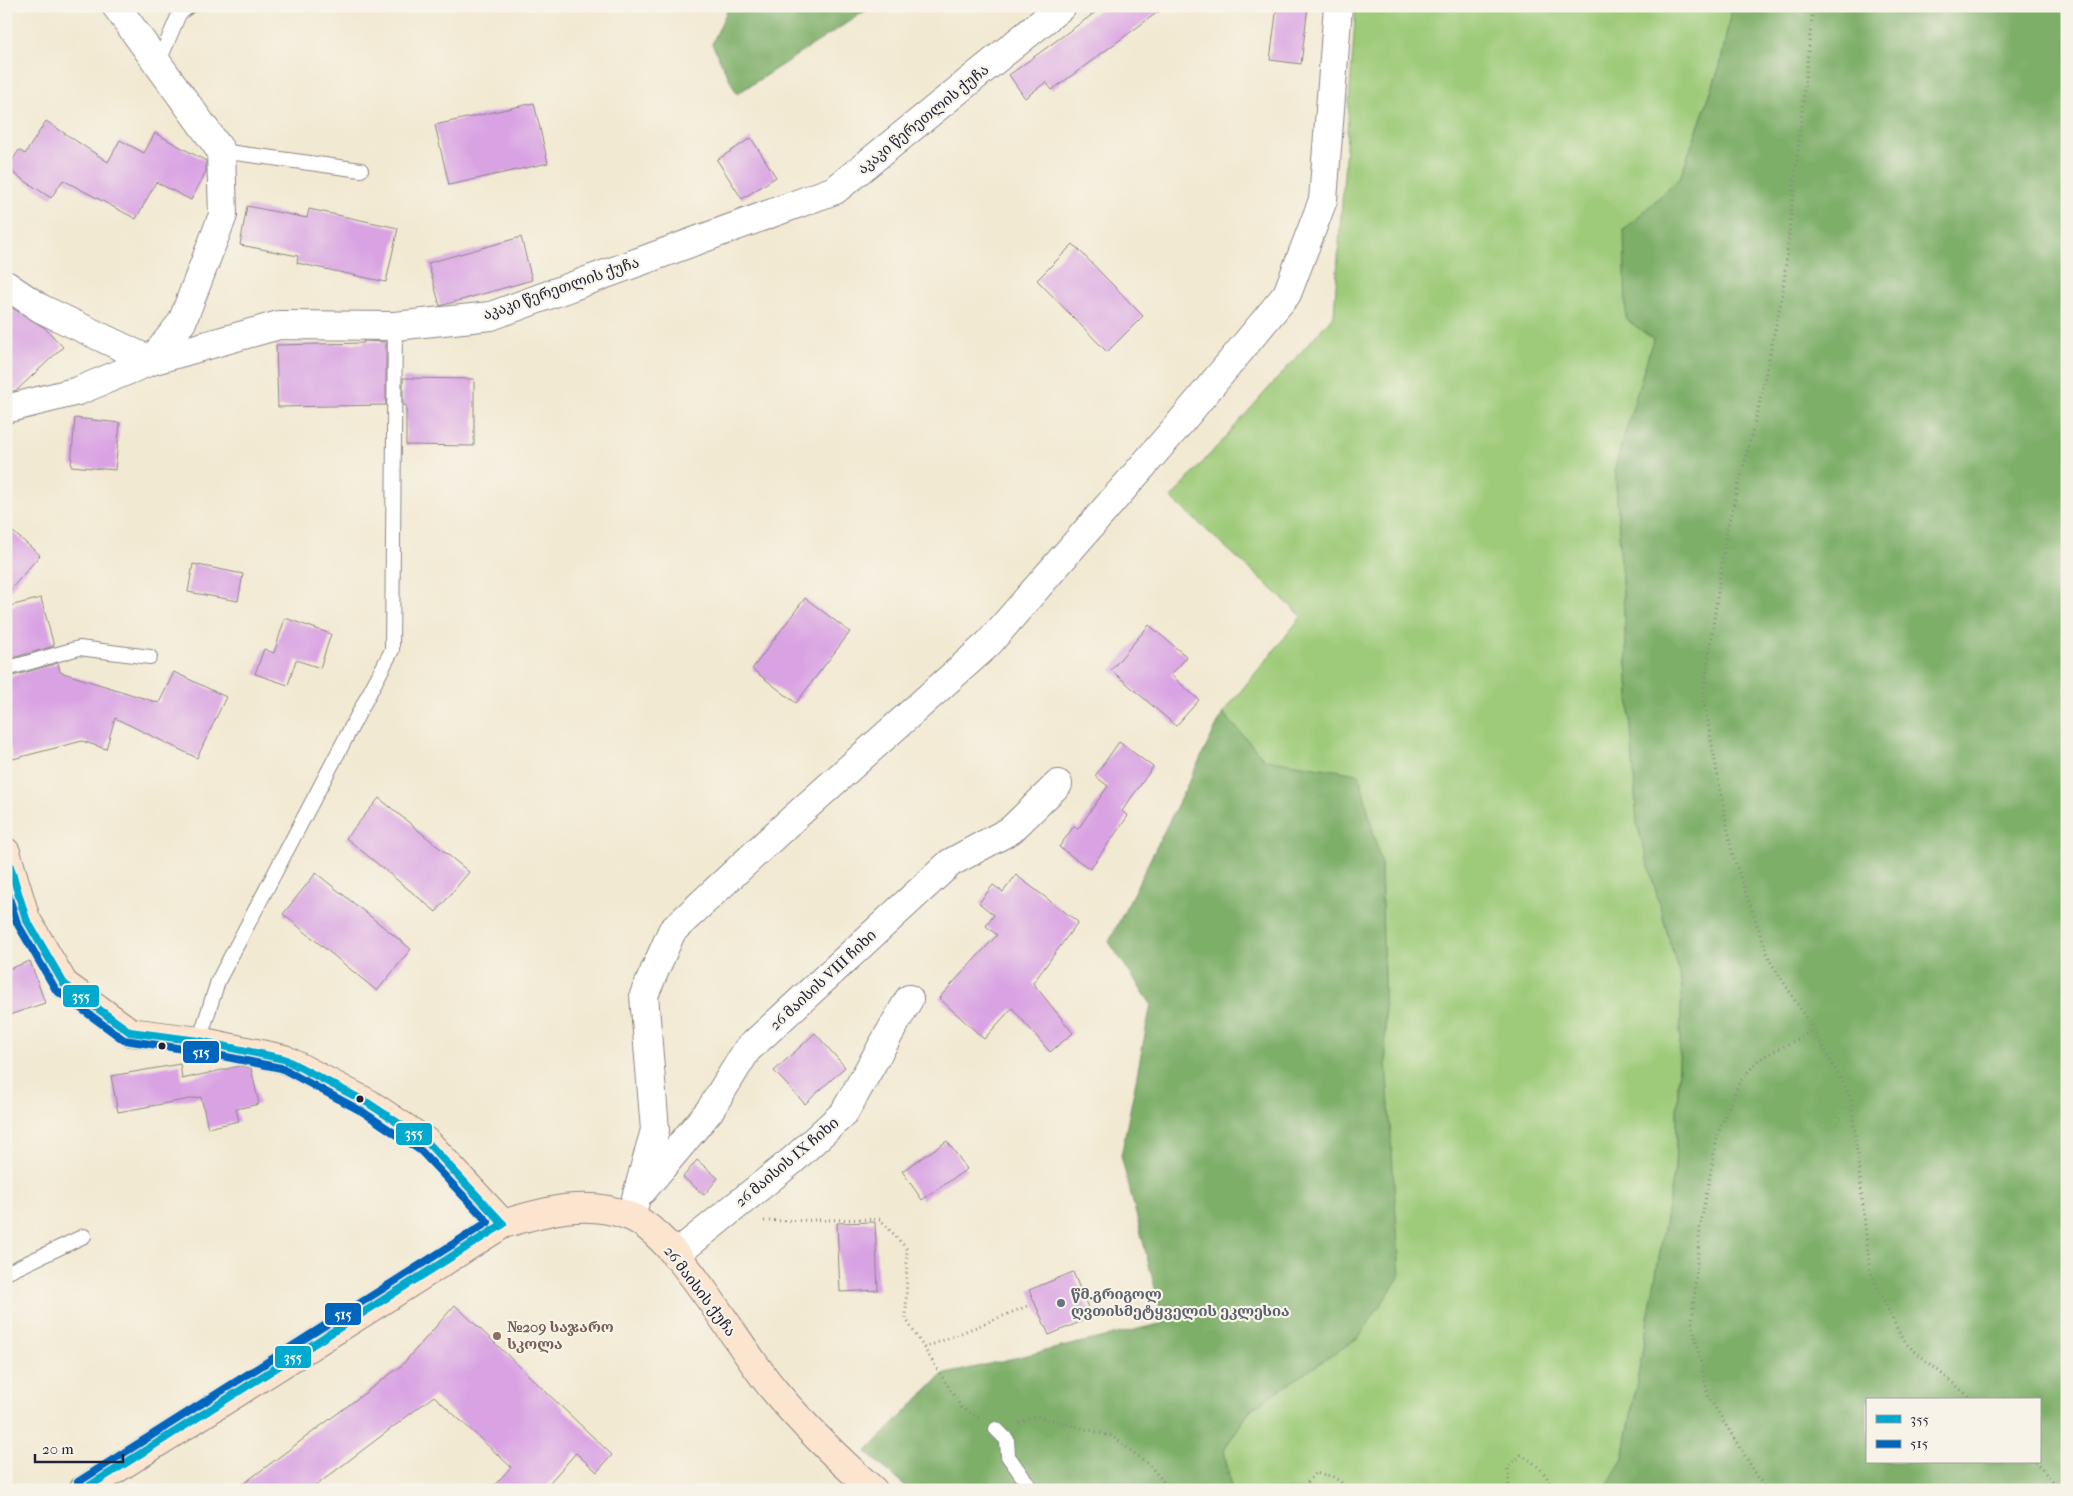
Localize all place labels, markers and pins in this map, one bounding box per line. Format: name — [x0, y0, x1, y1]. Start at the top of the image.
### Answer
unlabelled marker — [157, 1041, 167, 1051]
unlabelled marker — [355, 1094, 365, 1104]
place label: წმ.გრიგოლ ღვთისმეტყველის ეკლესია — [1071, 1285, 1289, 1320]
marker: წმ.გრიგოლ ღვთისმეტყველის ეკლესია — [1055, 1297, 1067, 1309]
place label: №209 საჯარო სკოლა — [507, 1318, 614, 1353]
marker: №209 საჯარო სკოლა — [491, 1330, 503, 1342]

